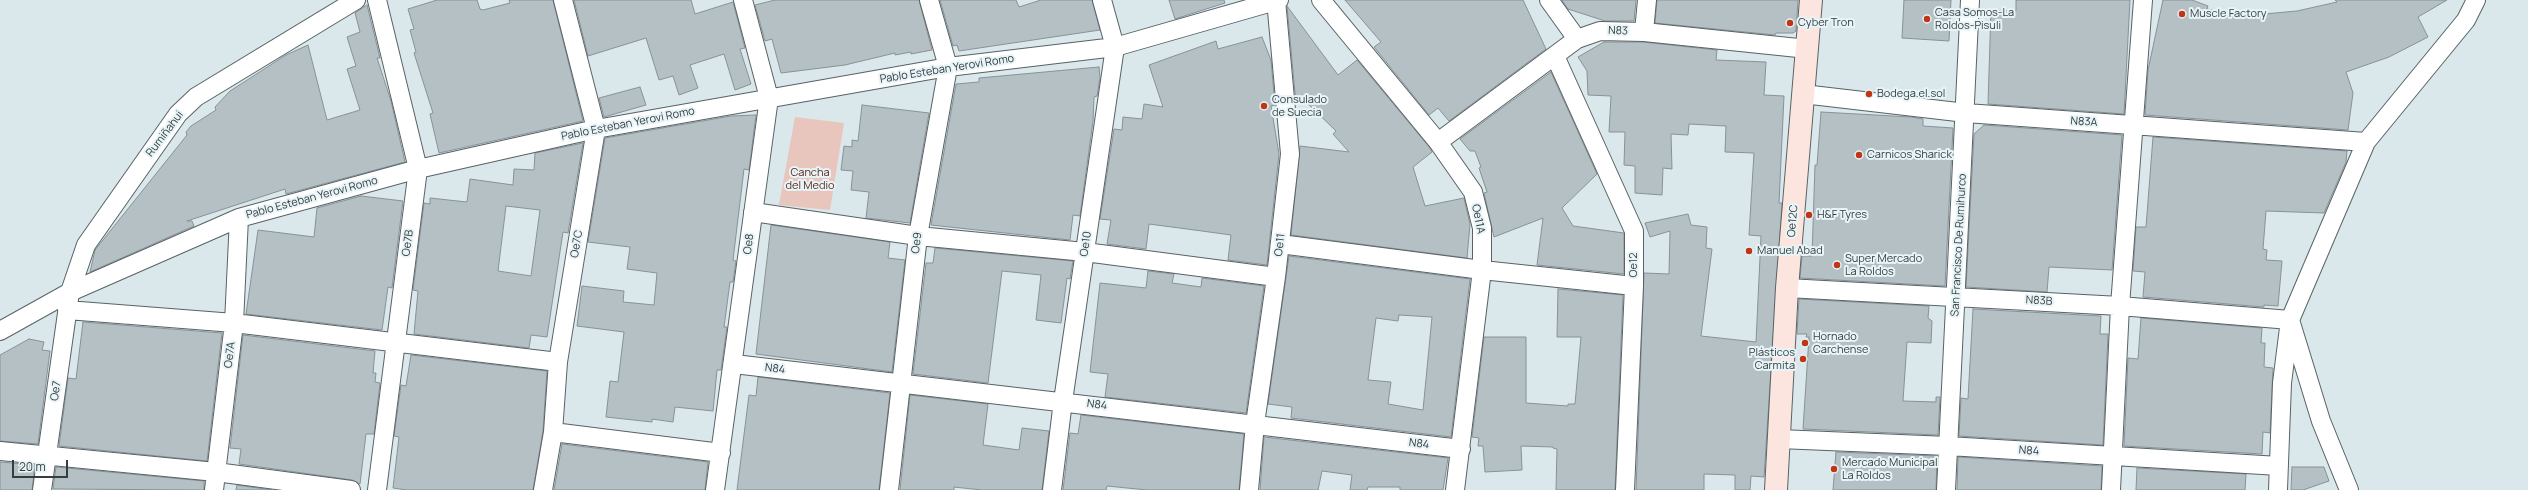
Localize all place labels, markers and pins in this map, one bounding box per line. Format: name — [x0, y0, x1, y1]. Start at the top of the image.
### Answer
place label: Casa Somos-La Roldos-Pisuli — [1935, 6, 2014, 32]
place label: Muscle Factory — [2190, 7, 2267, 21]
marker: Muscle Factory — [2177, 9, 2187, 19]
marker: Casa Somos-La Roldos-Pisuli — [1922, 14, 1932, 24]
place label: Cyber Tron — [1798, 16, 1854, 30]
marker: Cyber Tron — [1785, 18, 1795, 28]
place label: Bodega.el.sol — [1877, 87, 1945, 101]
marker: Bodega.el.sol — [1864, 89, 1874, 99]
place label: Consulado de Suecia — [1272, 93, 1327, 119]
marker: Consulado de Suecia — [1259, 101, 1269, 111]
place label: Carnicos Sharick — [1867, 148, 1952, 162]
marker: Carnicos Sharick — [1854, 150, 1864, 160]
place label: H&F Tyres — [1817, 208, 1867, 222]
marker: H&F Tyres — [1804, 210, 1814, 220]
place label: Manuel Abad — [1757, 244, 1823, 258]
marker: Manuel Abad — [1744, 246, 1754, 256]
place label: Super Mercado La Roldos — [1845, 252, 1922, 278]
marker: Super Mercado La Roldos — [1832, 260, 1842, 270]
place label: Hornado Carchense — [1813, 330, 1868, 356]
marker: Hornado Carchense — [1800, 338, 1810, 348]
place label: Plásticos Carmita — [1749, 346, 1795, 372]
marker: Plásticos Carmita — [1798, 354, 1808, 364]
place label: Mercado Municipal La Roldos — [1842, 456, 1937, 482]
marker: Mercado Municipal La Roldos — [1829, 464, 1839, 474]

